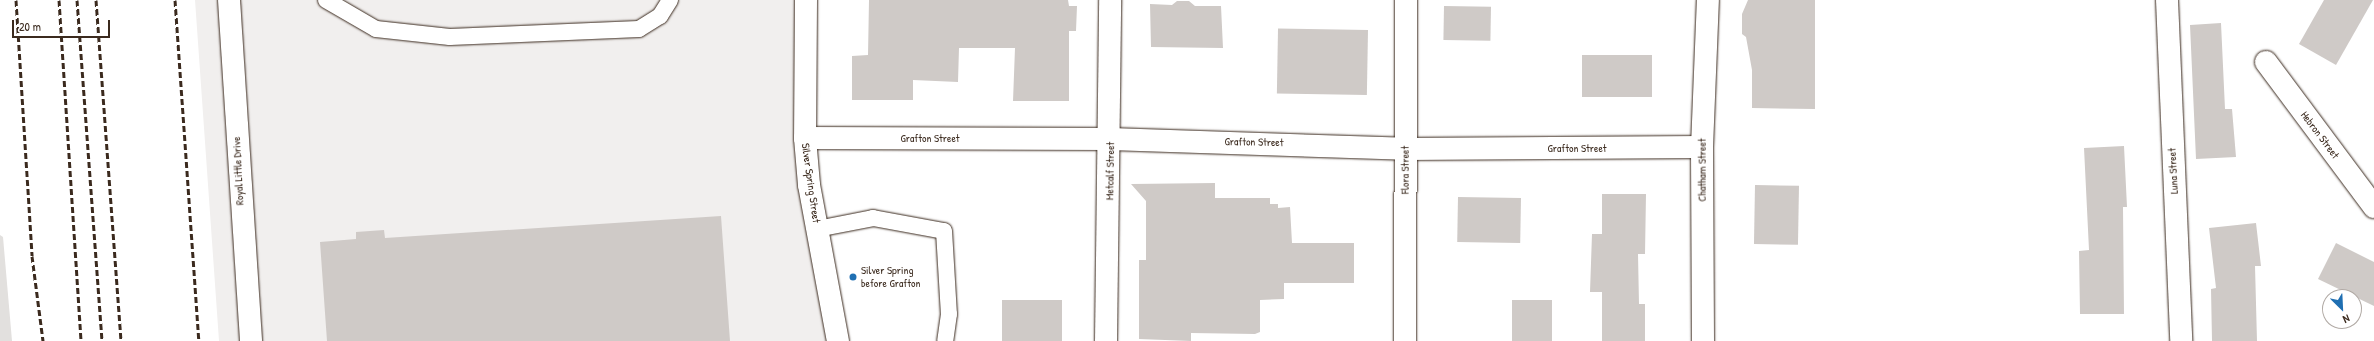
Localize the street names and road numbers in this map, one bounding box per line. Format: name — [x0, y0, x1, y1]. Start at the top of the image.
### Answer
street label: Hebron Street — [2298, 109, 2342, 161]
street label: Grafton Street — [900, 131, 960, 145]
street label: Grafton Street — [1224, 135, 1284, 149]
street label: Royal Little Drive — [230, 136, 246, 206]
street label: Chatham Street — [1695, 138, 1709, 202]
street label: Grafton Street — [1547, 141, 1607, 155]
street label: Silver Spring Street — [799, 142, 823, 224]
street label: Metcalf Street — [1103, 142, 1117, 200]
street label: Flora Street — [1398, 146, 1412, 194]
street label: Luna Street — [2165, 148, 2181, 194]

